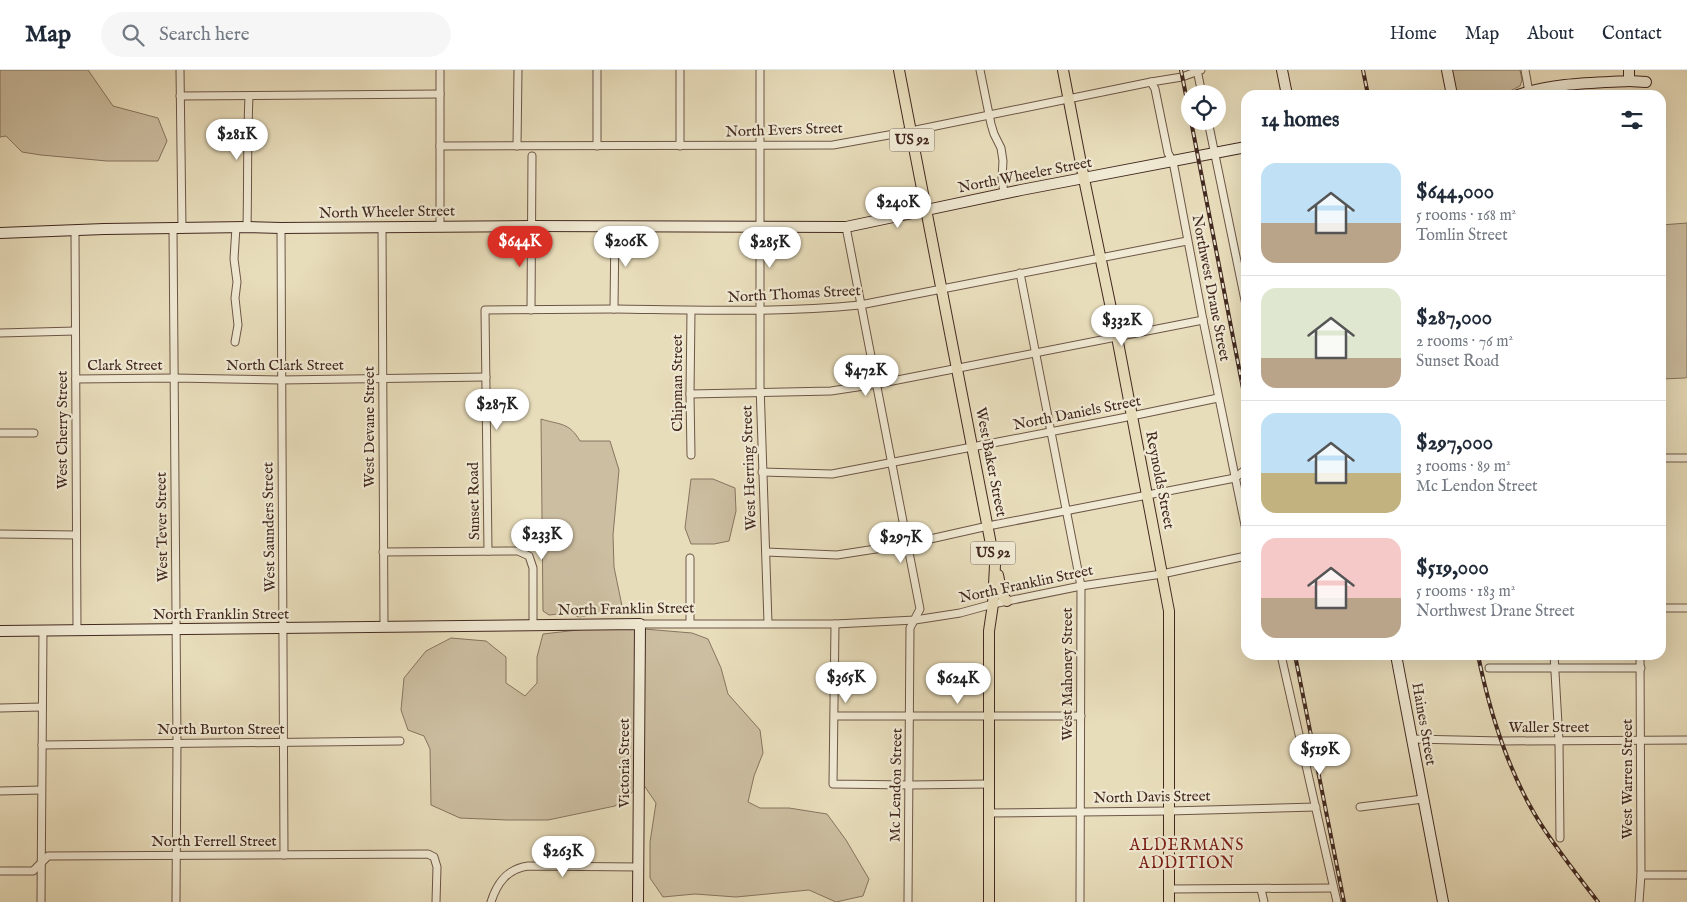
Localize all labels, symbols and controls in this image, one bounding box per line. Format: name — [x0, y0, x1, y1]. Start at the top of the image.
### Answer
search box — [101, 12, 451, 57]
text: Map — [25, 19, 71, 50]
icon: search — [119, 21, 147, 49]
text: Search here — [159, 23, 250, 47]
text: Home — [1390, 23, 1437, 46]
text: Map — [1465, 23, 1499, 46]
text: About — [1527, 23, 1574, 46]
text: Contact — [1602, 23, 1662, 46]
map controls — [1181, 85, 1226, 130]
button: locate — [1181, 85, 1226, 130]
icon: filters — [1618, 106, 1646, 134]
text: 14 homes — [1261, 107, 1339, 134]
pin: $281K — [202, 118, 272, 161]
street label: North Evers Street — [725, 118, 843, 142]
text: $281K — [217, 125, 257, 145]
road number: US 92 — [890, 128, 934, 152]
street label: North Wheeler Street — [956, 153, 1094, 197]
text: $644,000 — [1416, 179, 1494, 206]
icon: home — [1301, 183, 1361, 243]
pin: $240K — [863, 186, 933, 229]
text: $240K — [876, 193, 920, 213]
street label: North Wheeler Street — [319, 201, 455, 223]
text: 5 rooms · 168 m² — [1416, 206, 1516, 226]
street label: Northwest Drane Street — [1187, 213, 1235, 363]
pin: $644K — [485, 226, 555, 268]
pin: $206K — [591, 226, 661, 268]
pin: $285K — [735, 226, 805, 269]
text: Tomlin Street — [1416, 226, 1508, 246]
text: $644K — [499, 232, 541, 252]
text: $206K — [605, 232, 647, 252]
text: $285K — [750, 233, 790, 253]
street label: North Thomas Street — [727, 281, 861, 307]
pin: $332K — [1087, 304, 1157, 347]
text: $287,000 — [1416, 305, 1492, 332]
icon: home — [1301, 308, 1361, 368]
text: $332K — [1102, 311, 1142, 331]
text: 2 rooms · 76 m² — [1416, 332, 1513, 352]
street label: Chipman Street — [668, 334, 687, 432]
text: Sunset Road — [1416, 352, 1499, 372]
pin: $472K — [831, 354, 901, 397]
street label: Clark Street — [87, 356, 163, 375]
street label: North Clark Street — [226, 356, 344, 375]
text: $472K — [845, 361, 887, 381]
street label: West Devane Street — [360, 366, 379, 488]
street label: West Cherry Street — [53, 371, 72, 489]
pin: $287K — [462, 388, 532, 431]
street label: North Daniels Street — [1011, 391, 1143, 435]
text: $287K — [476, 395, 518, 415]
street label: West Herring Street — [737, 405, 761, 531]
street label: West Baker Street — [971, 406, 1011, 518]
street label: Reynolds Street — [1141, 429, 1179, 531]
text: $297,000 — [1416, 430, 1493, 457]
icon: home — [1301, 433, 1361, 493]
text: 3 rooms · 89 m² — [1416, 457, 1511, 477]
street label: Sunset Road — [464, 461, 484, 540]
street label: West Saunders Street — [258, 462, 280, 592]
street label: West Tever Street — [152, 472, 172, 582]
text: Mc Lendon Street — [1416, 477, 1538, 497]
pin: $233K — [507, 518, 577, 561]
pin: $297K — [866, 522, 936, 564]
text: $233K — [522, 525, 562, 545]
text: $297K — [880, 528, 922, 548]
road number: US 92 — [970, 542, 1016, 564]
text: $519,000 — [1416, 555, 1489, 582]
icon: home — [1301, 558, 1361, 618]
street label: North Franklin Street — [957, 561, 1095, 607]
text: 5 rooms · 183 m² — [1416, 582, 1515, 602]
street label: North Franklin Street — [558, 598, 694, 620]
text: Northwest Drane Street — [1416, 602, 1575, 622]
street label: North Franklin Street — [153, 605, 289, 624]
street label: West Mahoney Street — [1058, 607, 1077, 741]
pin: $365K — [811, 662, 881, 704]
pin: $624K — [923, 662, 993, 705]
text: $365K — [827, 668, 865, 688]
text: $624K — [937, 669, 979, 689]
street label: Haines Street — [1407, 681, 1441, 767]
street label: Victoria Street — [615, 718, 634, 809]
street label: Waller Street — [1509, 718, 1589, 737]
street label: West Warren Street — [1618, 719, 1637, 839]
street label: North Burton Street — [157, 720, 285, 739]
street label: Mc Lendon Street — [886, 728, 906, 842]
pin: $519K — [1285, 734, 1355, 776]
text: $519K — [1300, 740, 1340, 760]
street label: North Davis Street — [1093, 786, 1211, 808]
street label: North Ferrell Street — [151, 832, 277, 851]
pin: $263K — [528, 836, 598, 878]
district label: ALDERMANS ADDITION — [1129, 836, 1244, 874]
text: $263K — [543, 842, 583, 862]

